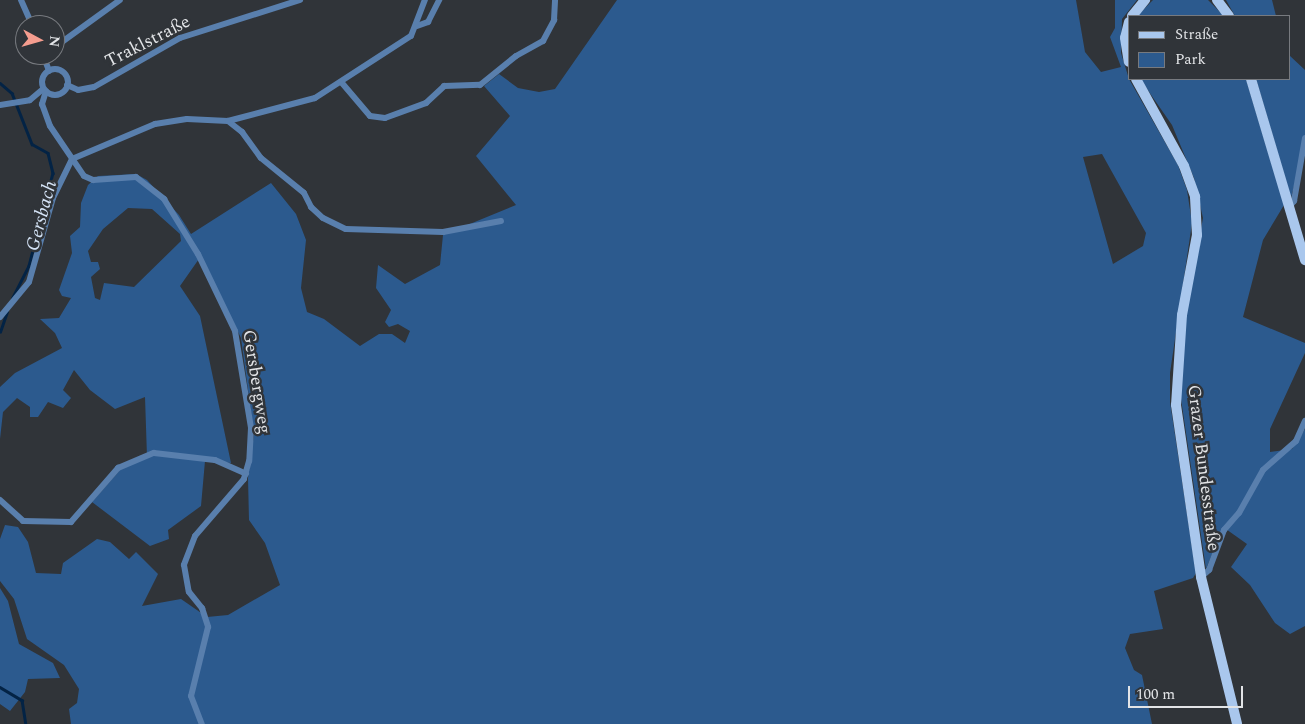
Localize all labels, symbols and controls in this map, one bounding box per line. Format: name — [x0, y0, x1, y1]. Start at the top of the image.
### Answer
street label: Traklstraße — [102, 11, 194, 73]
north arrow — [15, 15, 65, 65]
legend — [1128, 15, 1290, 80]
text: Straße — [1175, 23, 1218, 46]
text: N — [43, 35, 65, 48]
text: Park — [1175, 48, 1206, 71]
water label: Gersbach — [22, 178, 62, 254]
street label: Gersbergweg — [237, 328, 275, 436]
street label: Grazer Bundesstraße — [1182, 384, 1224, 552]
scale bar — [1130, 676, 1245, 708]
text: 100 m — [1136, 683, 1175, 706]

